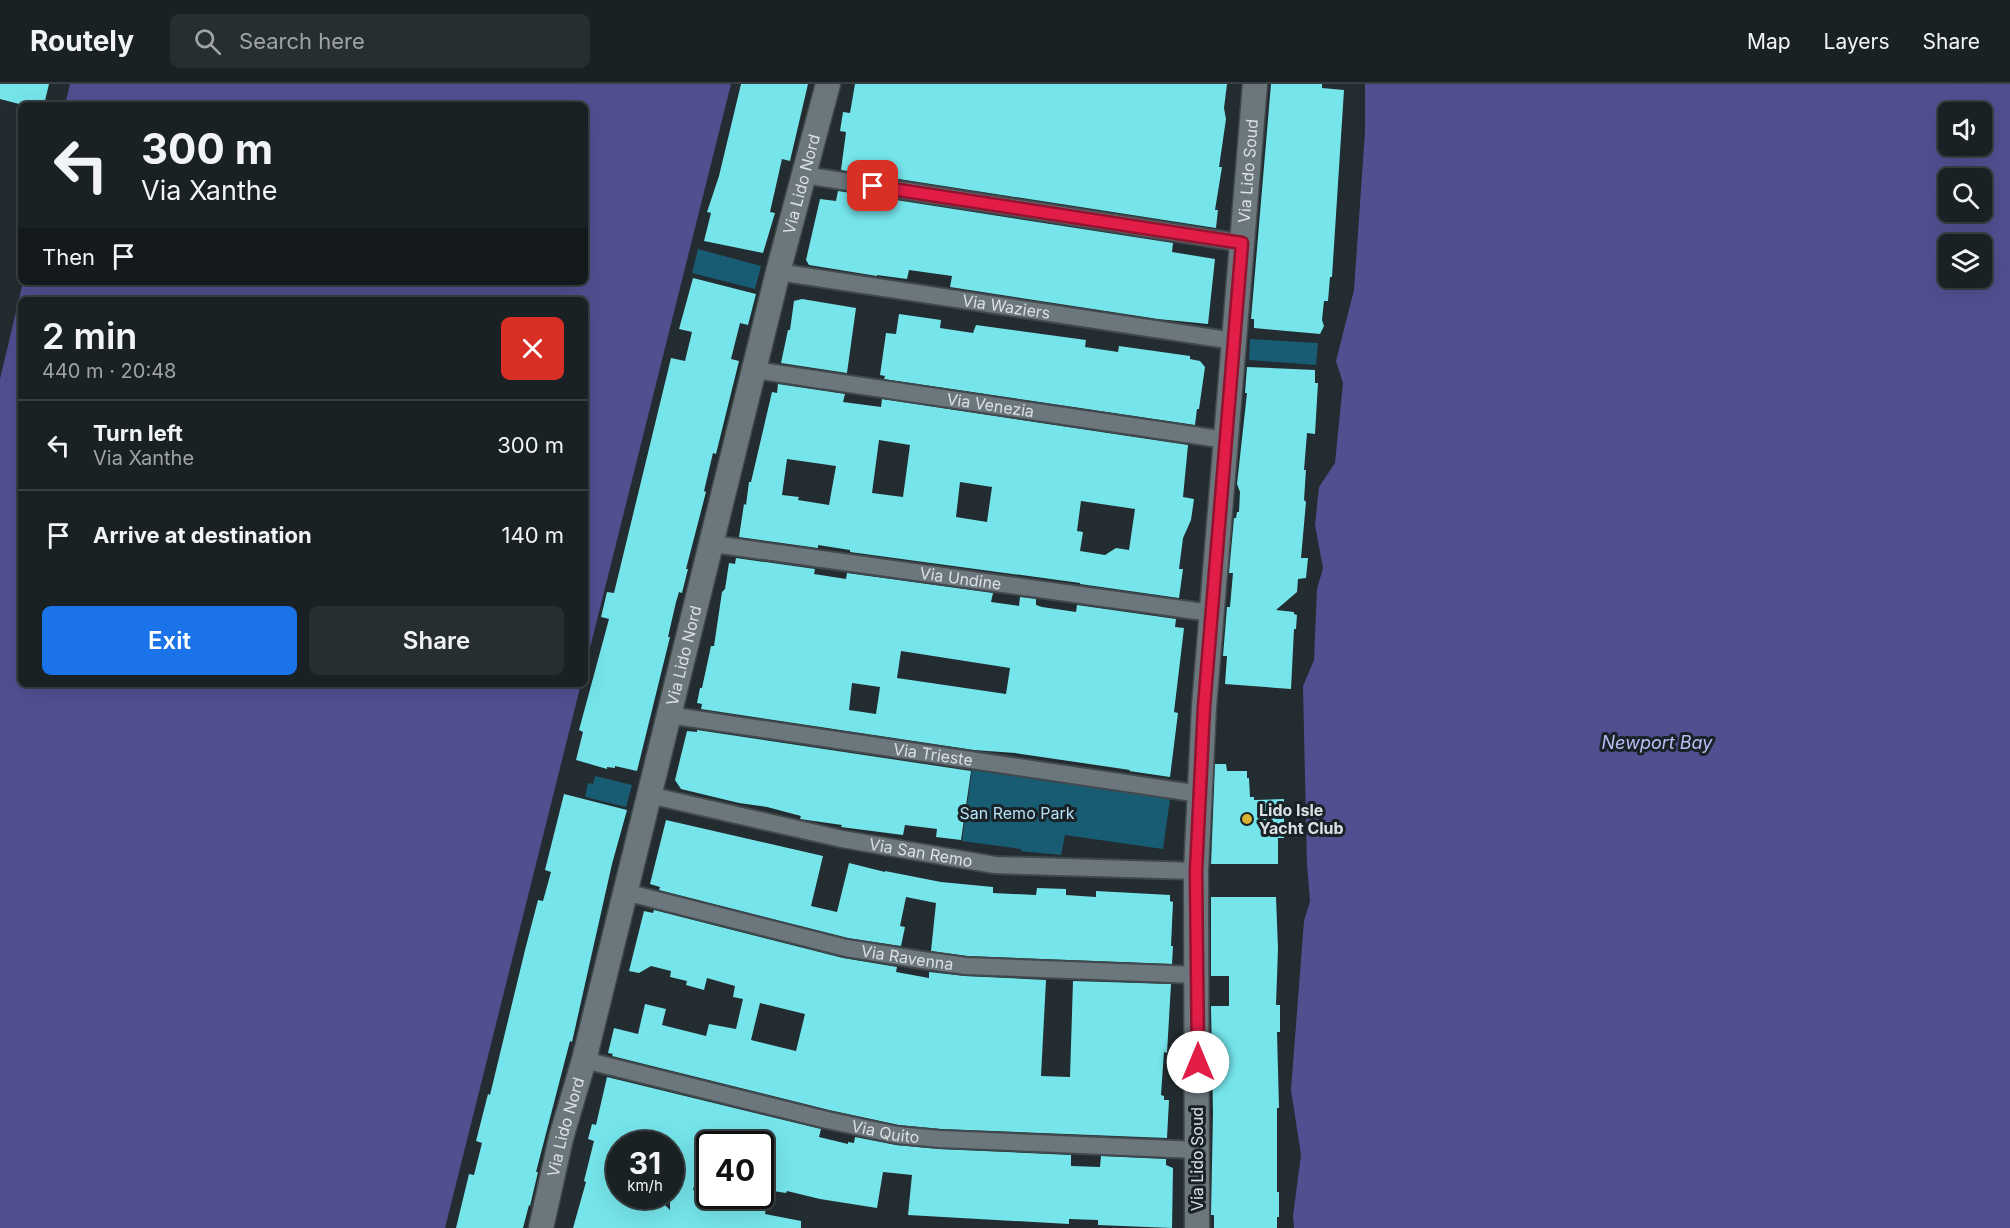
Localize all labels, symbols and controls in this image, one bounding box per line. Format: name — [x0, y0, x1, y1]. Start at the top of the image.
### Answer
search box — [170, 14, 590, 68]
text: Routely — [30, 24, 134, 58]
icon: search — [191, 25, 224, 58]
text: Search here — [239, 28, 365, 54]
text: Map — [1747, 29, 1791, 54]
text: Layers — [1824, 29, 1890, 54]
text: Share — [1923, 29, 1980, 54]
map controls — [1938, 102, 1992, 288]
button: sound — [1938, 102, 1992, 156]
street label: Via Lido Soud — [1234, 118, 1262, 224]
text: 300 m — [141, 123, 273, 174]
icon: left — [42, 126, 120, 204]
street label: Via Lido Nord — [779, 132, 824, 236]
pin — [847, 160, 898, 211]
button: search — [1938, 168, 1992, 222]
icon: arrive — [856, 169, 889, 202]
text: Via Xanthe — [141, 174, 277, 207]
button: layers — [1938, 234, 1992, 288]
icon: arrive — [107, 240, 140, 273]
text: Then — [42, 244, 95, 270]
street label: Via Waziers — [961, 290, 1052, 323]
text: 2 min — [42, 314, 137, 358]
button: close — [501, 317, 564, 380]
text: 440 m · 20:48 — [42, 359, 176, 383]
street label: Via Venezia — [945, 389, 1036, 421]
text: Turn left — [93, 420, 183, 446]
icon: left — [42, 429, 75, 462]
text: 300 m — [497, 432, 564, 458]
text: Via Xanthe — [93, 446, 194, 470]
icon: arrive — [42, 519, 75, 552]
text: Arrive at destination — [93, 522, 312, 548]
text: 140 m — [502, 522, 564, 548]
street label: Via Undine — [919, 563, 1003, 594]
street label: Via Lido Nord — [662, 603, 706, 708]
button: Exit — [42, 606, 297, 675]
button: Share — [309, 606, 564, 675]
water label: Newport Bay — [1602, 732, 1713, 753]
street label: Via Trieste — [892, 739, 974, 770]
place label: Lido Isle Yacht Club — [1259, 800, 1344, 838]
park label: San Remo Park — [960, 803, 1075, 823]
marker: Lido Isle Yacht Club — [1240, 812, 1254, 826]
street label: Via San Remo — [868, 834, 974, 871]
street label: Via Ravenna — [860, 941, 955, 974]
position arrow — [1166, 1030, 1230, 1094]
street label: Via Lido Nord — [543, 1075, 588, 1179]
street label: Via Lido Soud — [1187, 1107, 1207, 1211]
street label: Via Quito — [850, 1116, 920, 1147]
speed limit sign: 40 — [696, 1131, 774, 1209]
text: 31 — [629, 1145, 661, 1181]
text: km/h — [627, 1176, 663, 1195]

